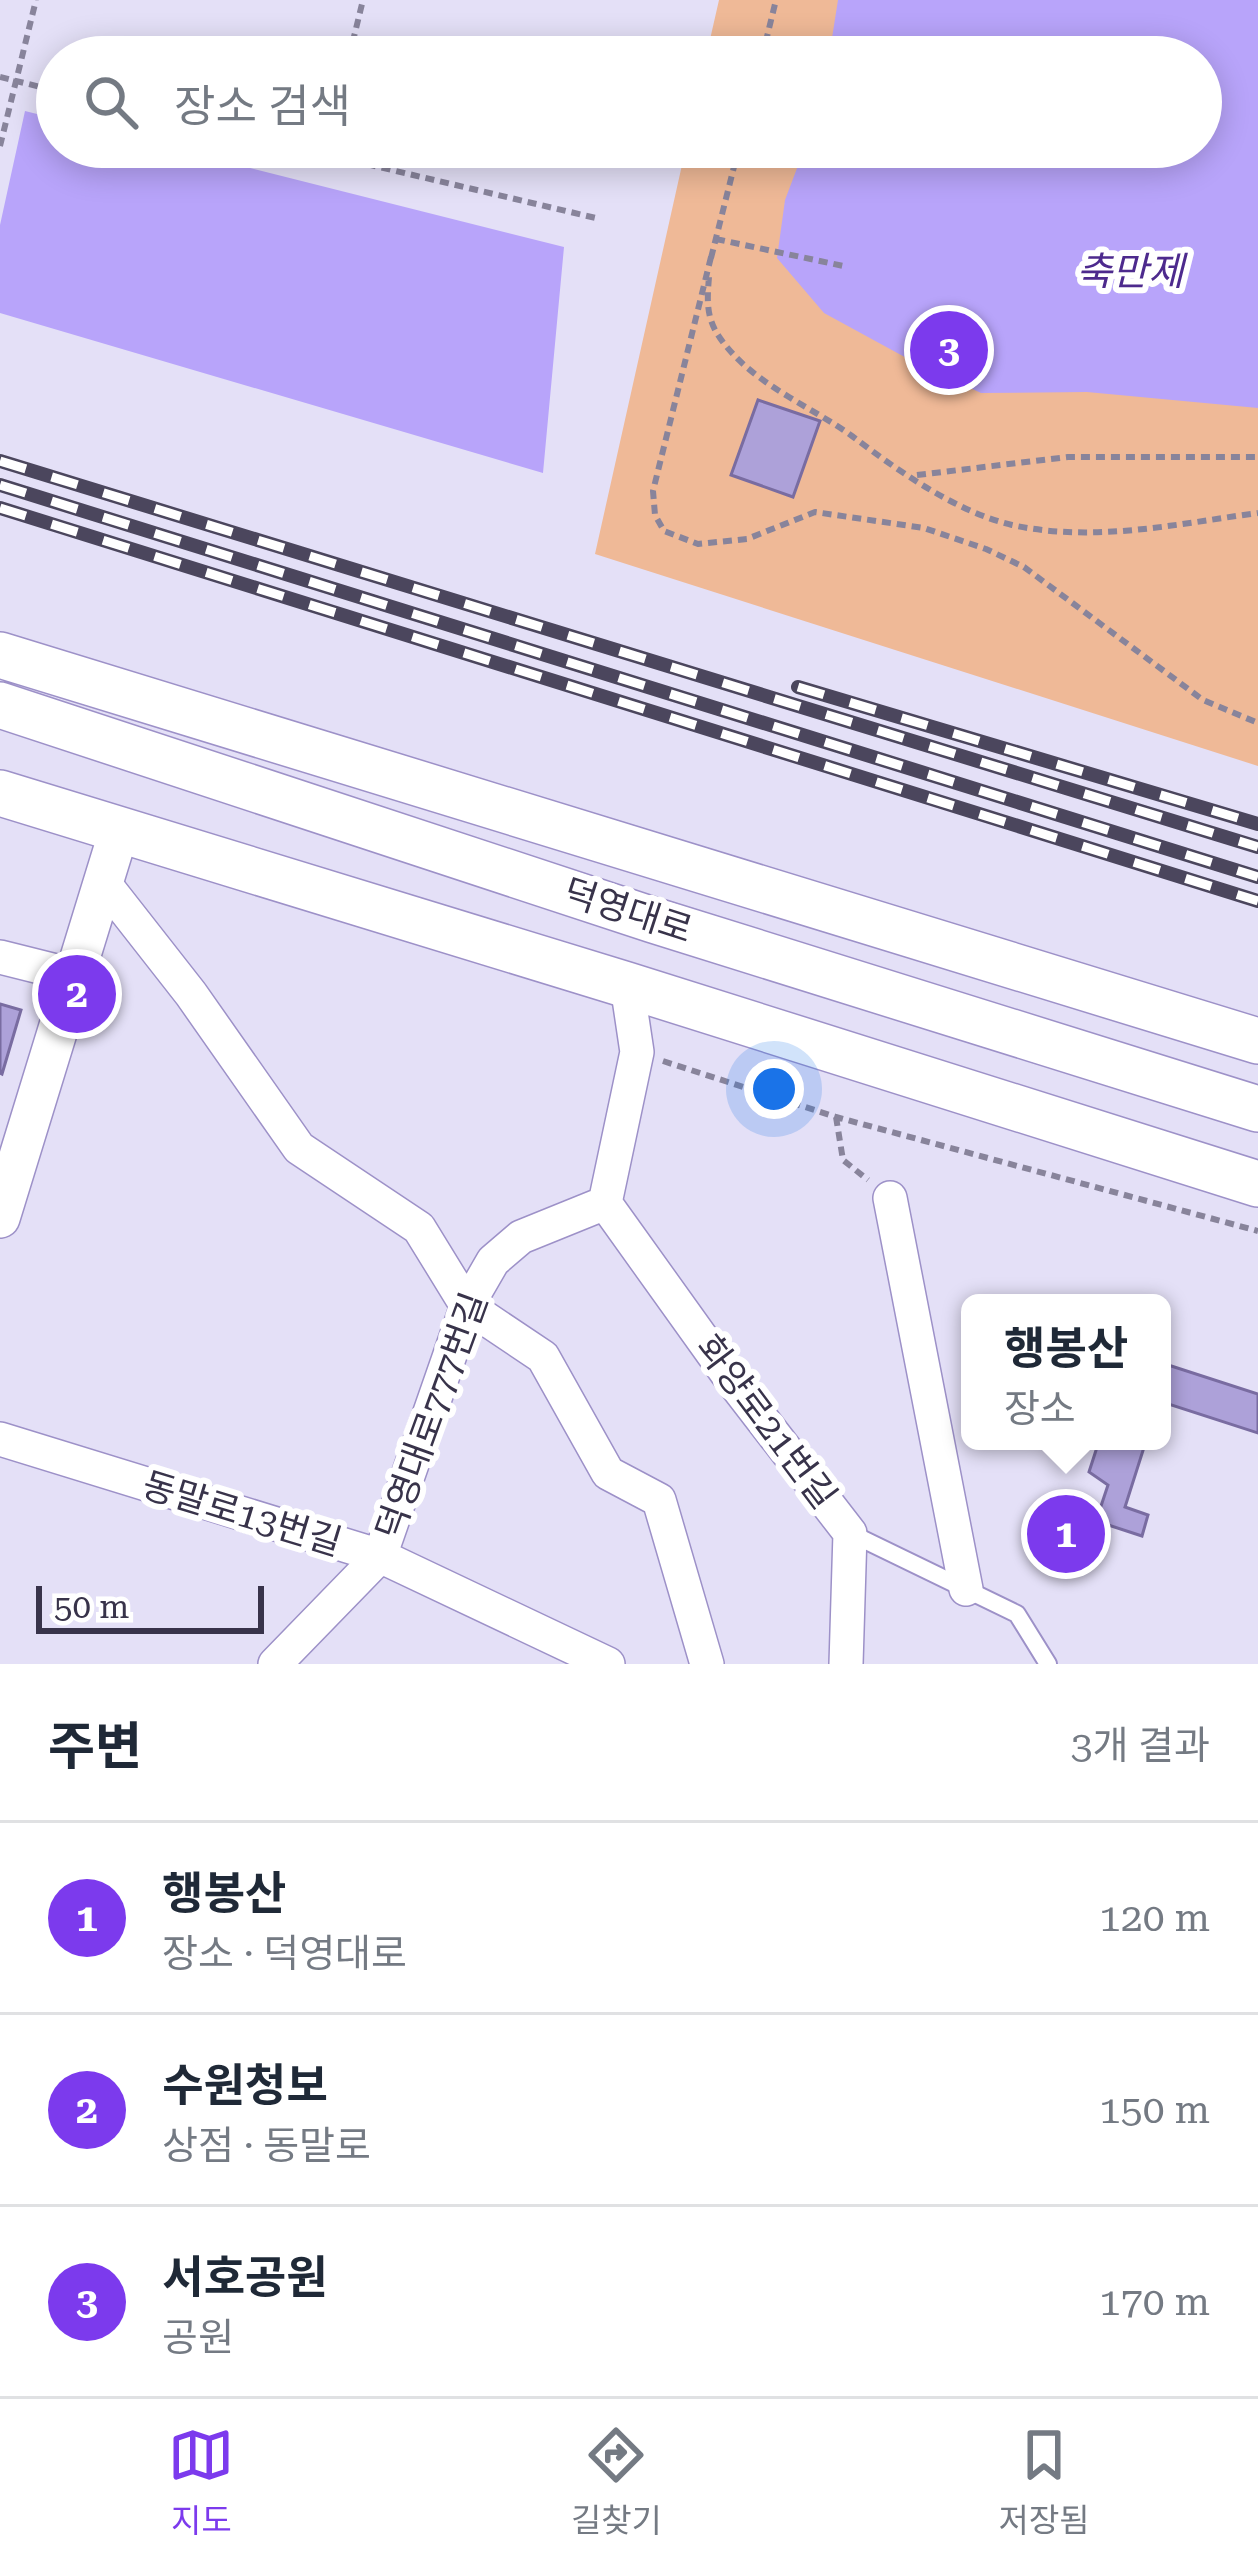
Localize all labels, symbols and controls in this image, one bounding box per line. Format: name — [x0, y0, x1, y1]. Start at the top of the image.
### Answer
search box — [36, 36, 1222, 168]
icon: search — [78, 69, 144, 135]
text: 장소 검색 — [174, 80, 351, 133]
water label: 축만제 — [1076, 249, 1188, 295]
pin: 3 — [910, 305, 988, 395]
street label: 덕영대로 — [559, 871, 697, 951]
pin: 2 — [38, 949, 116, 1039]
your location — [744, 1059, 804, 1119]
street label: 덕영대로777번길 — [368, 1287, 496, 1545]
popup — [961, 1294, 1171, 1450]
text: 행봉산 — [1004, 1322, 1128, 1375]
street label: 화양로21번길 — [687, 1327, 845, 1517]
text: 장소 — [1004, 1386, 1076, 1432]
street label: 동말로13번길 — [137, 1464, 347, 1564]
pin: 1 — [1027, 1489, 1105, 1579]
scale bar — [36, 1580, 264, 1633]
text: 50 m — [54, 1587, 129, 1626]
text: 주변 — [48, 1717, 142, 1776]
text: 3개 결과 — [1071, 1723, 1210, 1769]
text: 행봉산 — [162, 1867, 286, 1920]
text: 1 — [76, 1895, 98, 1941]
text: 120 m — [1099, 1895, 1210, 1941]
text: 장소 · 덕영대로 — [162, 1931, 407, 1977]
text: 수원청보 — [162, 2059, 328, 2112]
text: 2 — [76, 2087, 98, 2133]
text: 150 m — [1099, 2087, 1210, 2133]
text: 상점 · 동말로 — [162, 2123, 371, 2169]
text: 서호공원 — [162, 2251, 328, 2304]
text: 3 — [76, 2279, 98, 2325]
text: 170 m — [1099, 2279, 1210, 2325]
text: 공원 — [162, 2315, 234, 2361]
tab: 지도 — [168, 2422, 234, 2542]
tab: 길찾기 — [571, 2422, 662, 2542]
tab: 저장됨 — [999, 2422, 1090, 2542]

